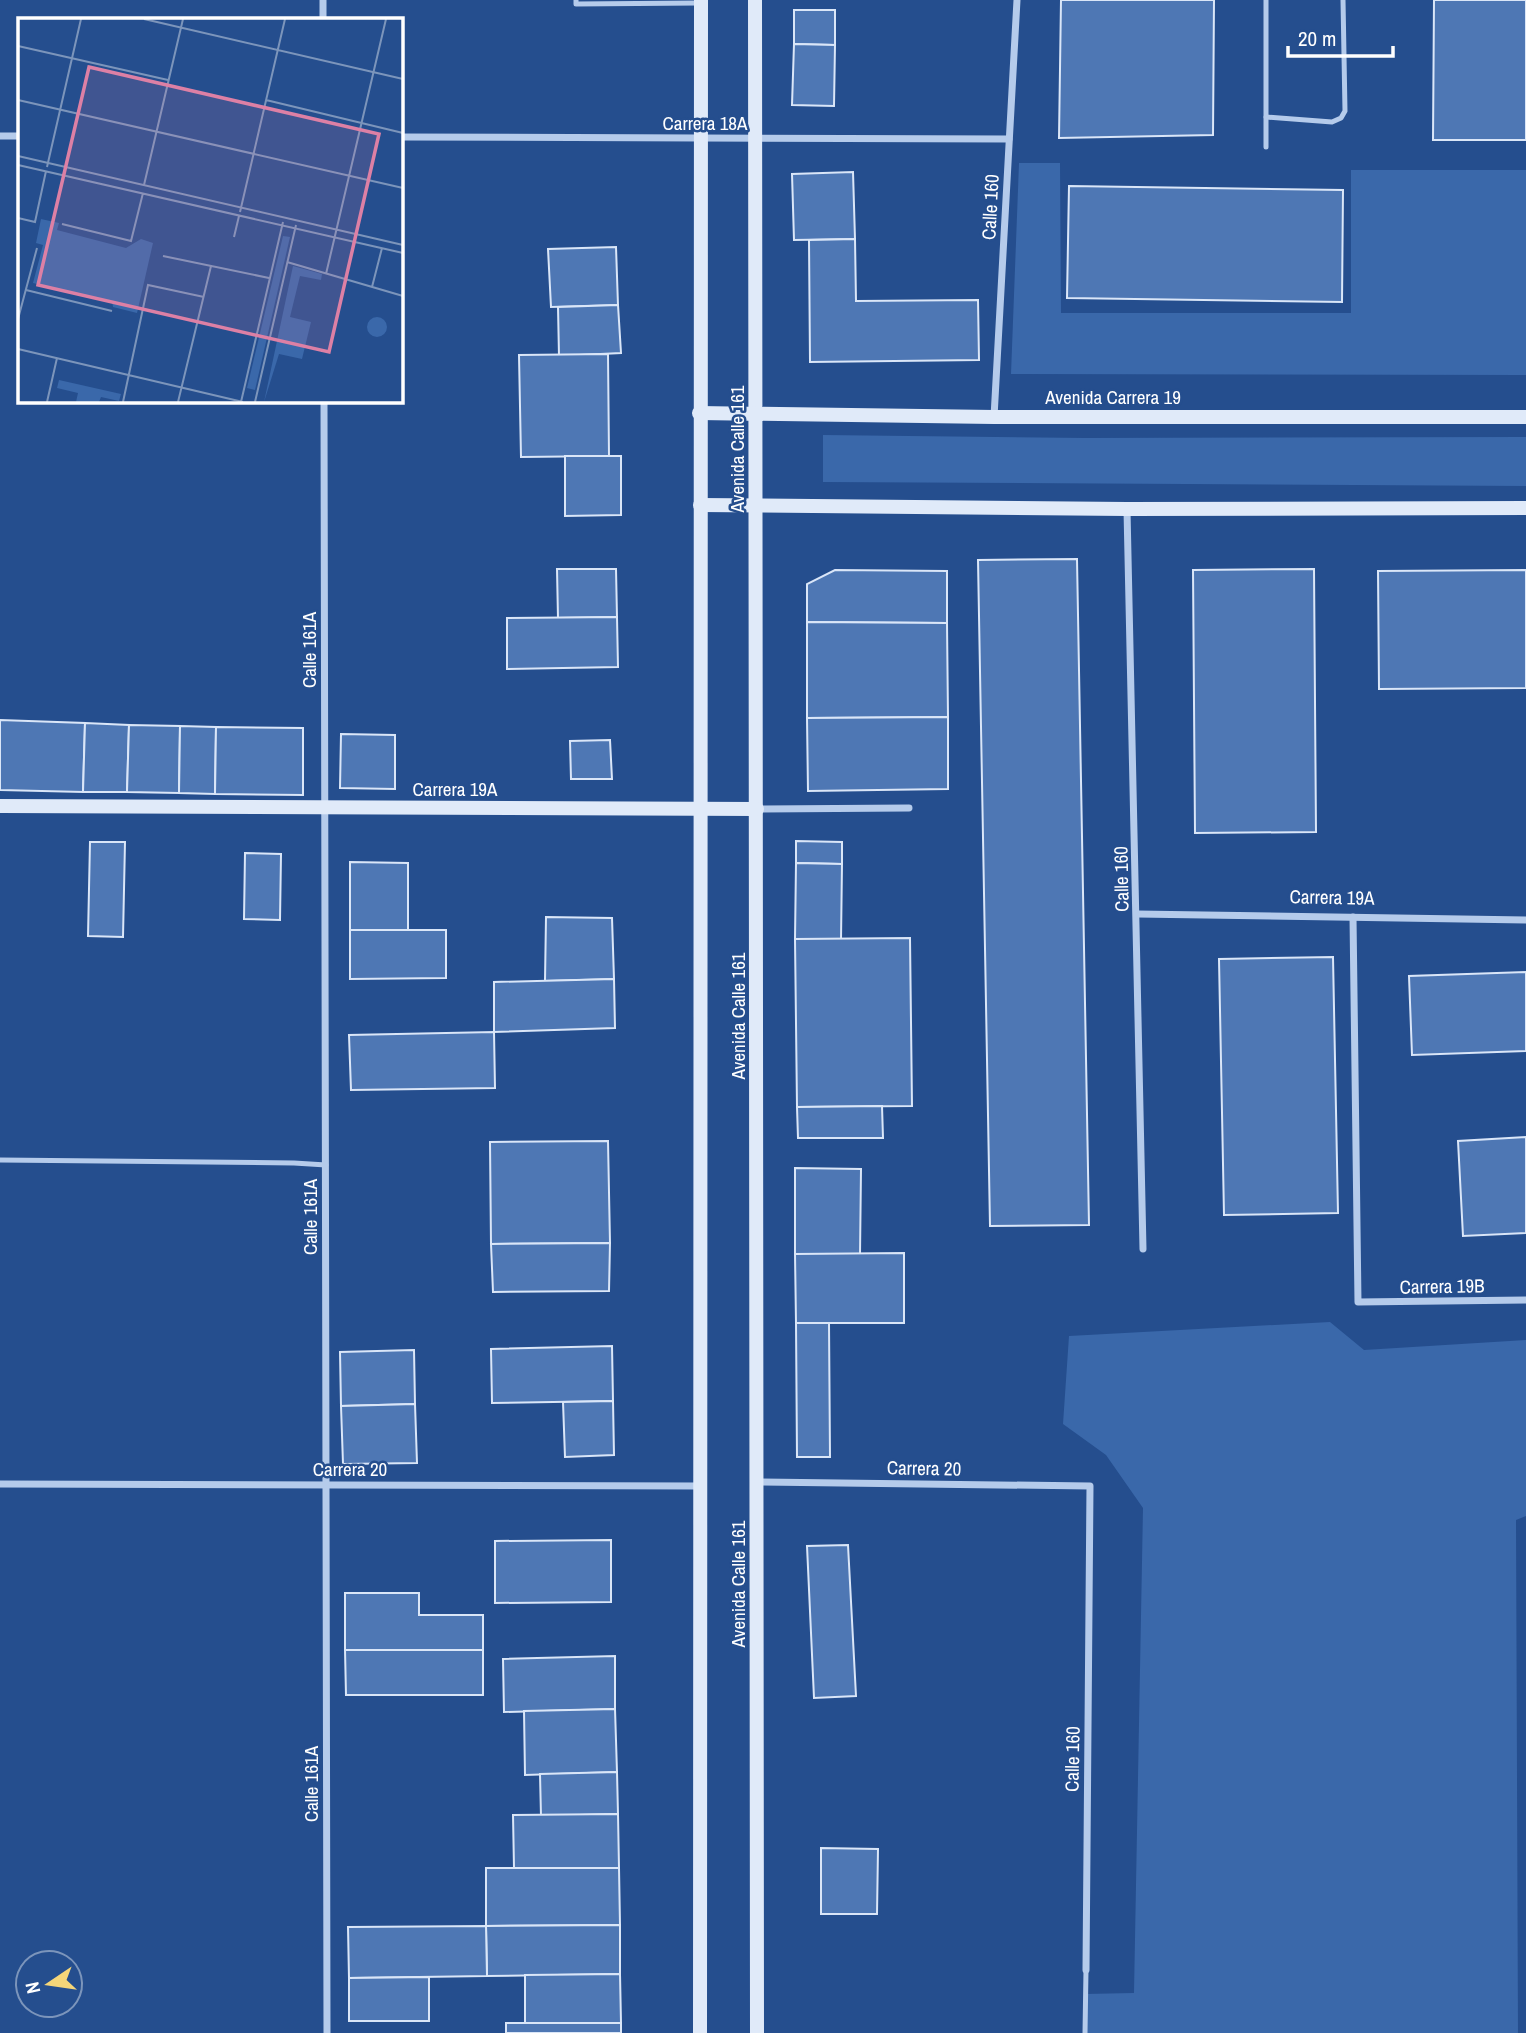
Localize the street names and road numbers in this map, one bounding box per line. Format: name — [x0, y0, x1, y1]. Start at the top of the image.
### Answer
street label: Carrera 18A — [663, 110, 748, 136]
street label: Calle 160 — [975, 173, 1005, 241]
street label: Avenida Carrera 19 — [1044, 384, 1181, 410]
street label: Avenida Calle 161 — [724, 385, 750, 514]
street label: Calle 161A — [296, 611, 322, 688]
street label: Carrera 19A — [413, 776, 498, 802]
street label: Calle 160 — [1107, 846, 1135, 912]
street label: Carrera 19A — [1289, 883, 1375, 911]
street label: Avenida Calle 161 — [725, 952, 751, 1081]
street label: Calle 161A — [297, 1178, 323, 1255]
street label: Carrera 19B — [1399, 1272, 1485, 1300]
street label: Carrera 20 — [887, 1454, 961, 1482]
street label: Carrera 20 — [313, 1456, 387, 1482]
street label: Avenida Calle 161 — [725, 1520, 751, 1649]
street label: Calle 160 — [1058, 1726, 1086, 1792]
street label: Calle 161A — [298, 1745, 324, 1822]

